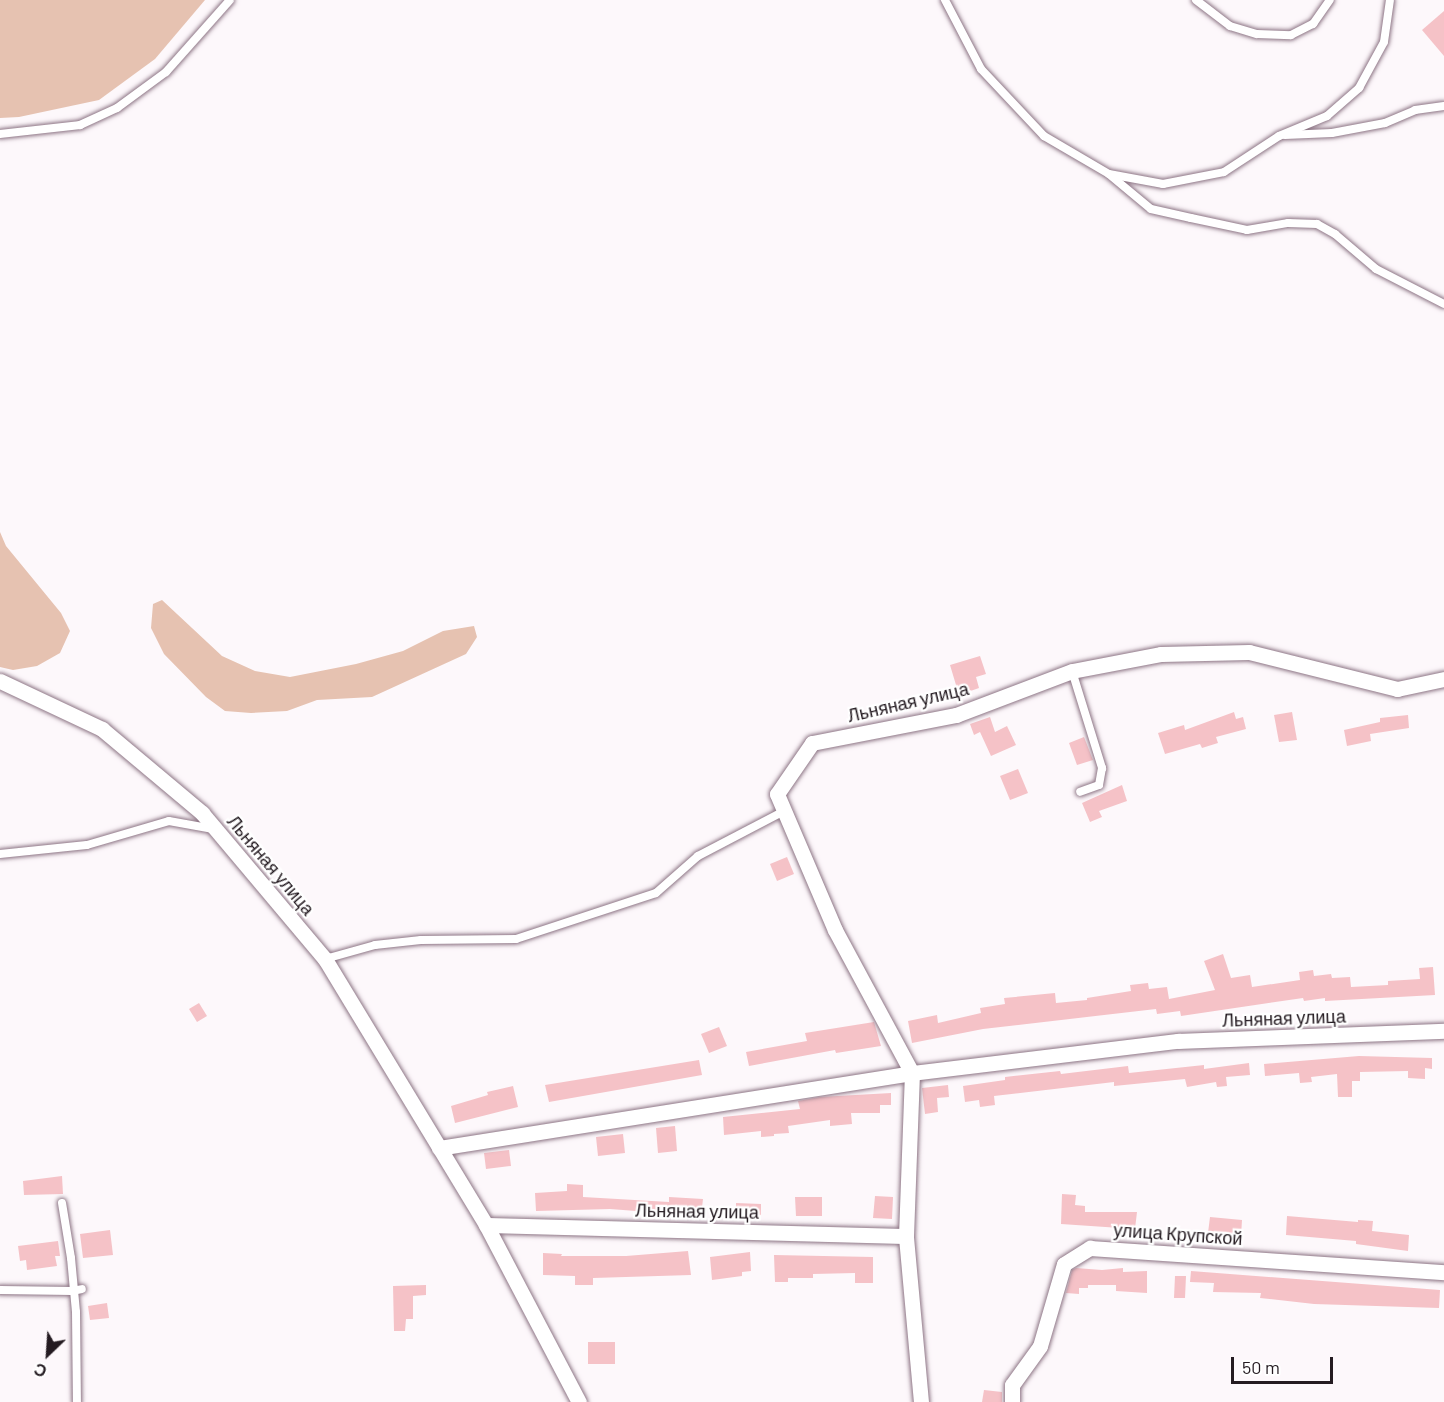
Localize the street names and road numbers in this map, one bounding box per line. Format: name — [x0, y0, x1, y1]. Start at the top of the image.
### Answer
street label: Льняная улица — [845, 678, 971, 726]
street label: Льняная улица — [223, 811, 319, 919]
street label: Льняная улица — [1222, 1005, 1346, 1031]
street label: Льняная улица — [635, 1199, 759, 1223]
street label: улица Крупской — [1113, 1219, 1243, 1249]

